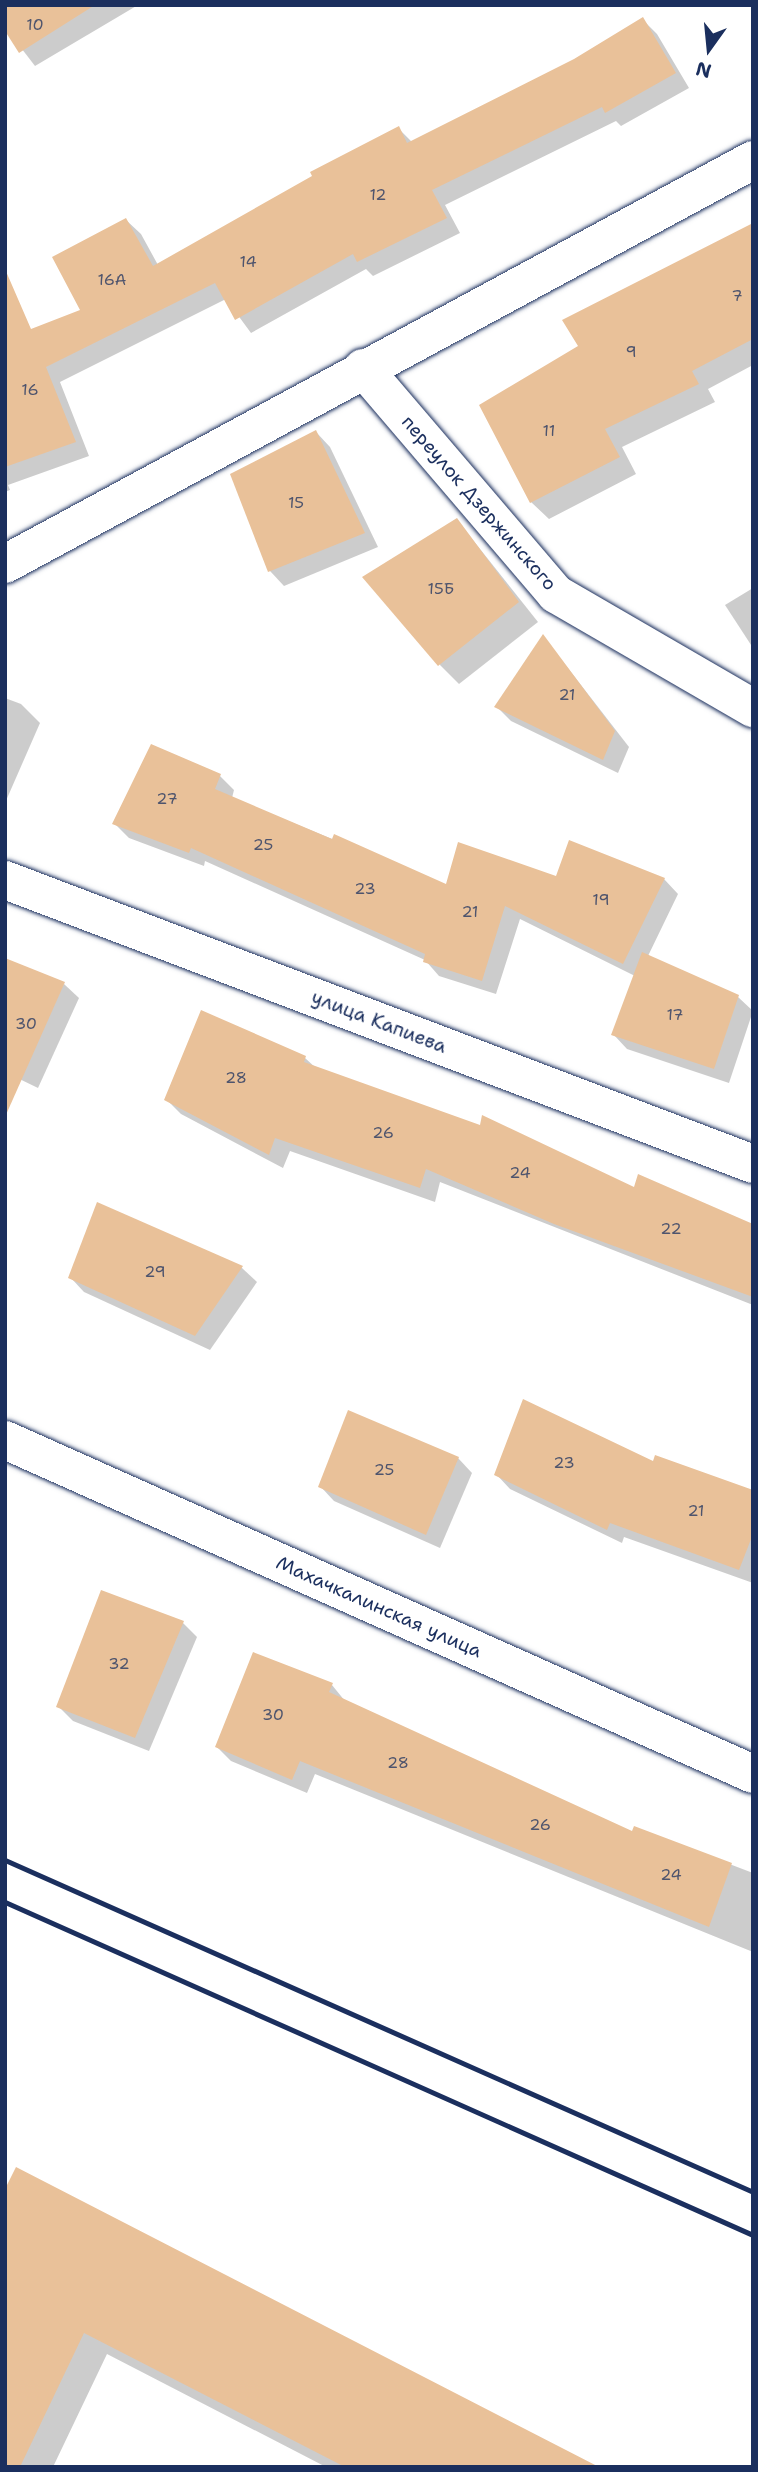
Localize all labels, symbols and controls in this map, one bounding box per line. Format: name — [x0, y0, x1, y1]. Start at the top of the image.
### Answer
north arrow — [674, 14, 744, 84]
house number: 10 — [26, 15, 44, 35]
text: N — [693, 56, 714, 84]
house number: 12 — [369, 185, 387, 205]
house number: 14 — [239, 252, 257, 272]
house number: 16А — [98, 270, 126, 290]
house number: 7 — [731, 286, 743, 306]
house number: 9 — [625, 342, 637, 362]
house number: 16 — [21, 380, 39, 400]
street label: переулок Дзержинского — [397, 411, 561, 595]
house number: 11 — [543, 421, 555, 441]
house number: 15 — [288, 493, 304, 513]
house number: 15Б — [428, 579, 454, 599]
house number: 21 — [558, 685, 576, 705]
house number: 27 — [156, 789, 178, 809]
house number: 25 — [253, 835, 273, 855]
house number: 23 — [354, 879, 376, 899]
house number: 19 — [592, 890, 610, 910]
house number: 21 — [461, 902, 479, 922]
street label: улица Капиева — [308, 986, 450, 1058]
house number: 17 — [666, 1005, 684, 1025]
house number: 30 — [15, 1014, 37, 1034]
house number: 28 — [225, 1068, 247, 1088]
house number: 26 — [372, 1123, 394, 1143]
house number: 24 — [509, 1163, 531, 1183]
house number: 22 — [660, 1219, 682, 1239]
house number: 29 — [144, 1262, 166, 1282]
house number: 23 — [553, 1453, 575, 1473]
house number: 25 — [374, 1460, 394, 1480]
house number: 21 — [687, 1501, 705, 1521]
street label: Махачкалинская улица — [273, 1551, 485, 1663]
house number: 32 — [108, 1654, 130, 1674]
house number: 30 — [262, 1705, 284, 1725]
house number: 28 — [387, 1753, 409, 1773]
house number: 26 — [529, 1815, 551, 1835]
house number: 24 — [660, 1865, 682, 1885]

